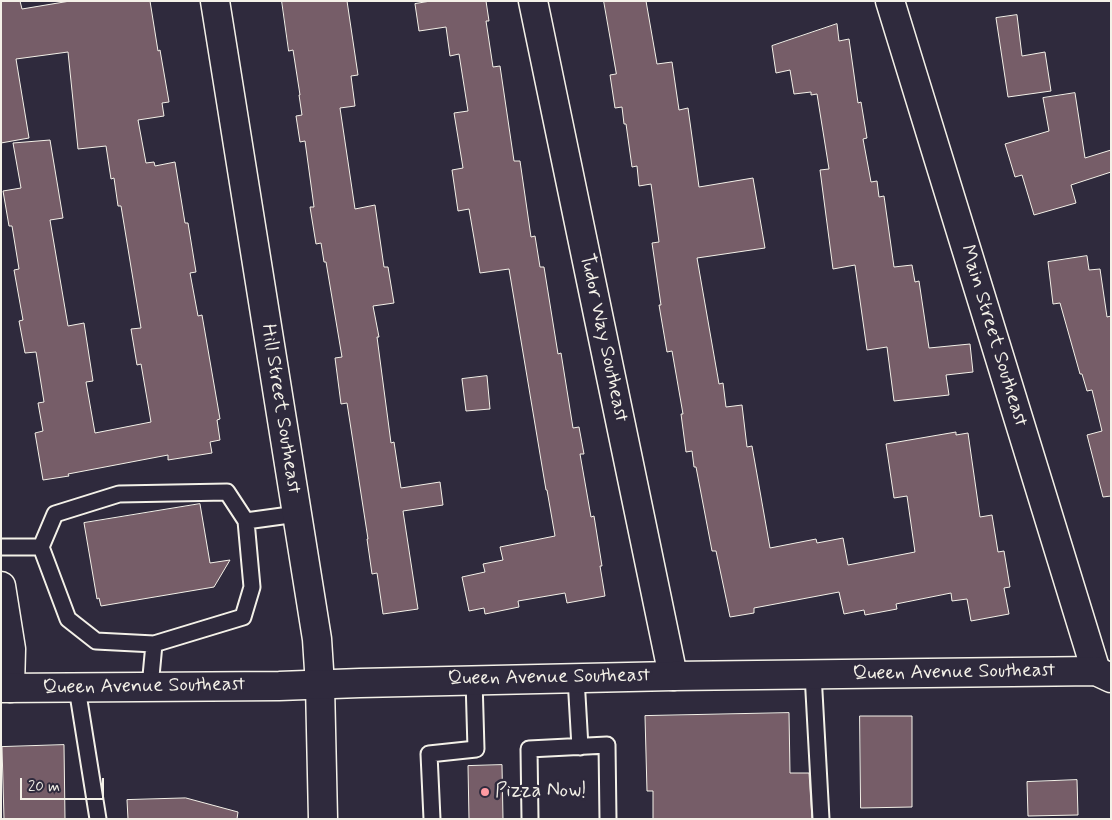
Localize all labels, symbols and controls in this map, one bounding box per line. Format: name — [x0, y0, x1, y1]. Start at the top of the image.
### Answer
street label: Main Street Southeast — [954, 242, 1032, 430]
street label: Tudor Way Southeast — [573, 252, 633, 424]
street label: Hill Street Southeast — [255, 322, 305, 496]
street label: Queen Avenue Southeast — [852, 659, 1056, 687]
street label: Queen Avenue Southeast — [447, 664, 651, 692]
street label: Queen Avenue Southeast — [42, 673, 246, 701]
scale bar — [22, 768, 106, 800]
text: 20 m — [28, 777, 60, 797]
place label: Pizza Now! — [495, 780, 587, 804]
marker: Pizza Now! — [479, 786, 491, 798]

